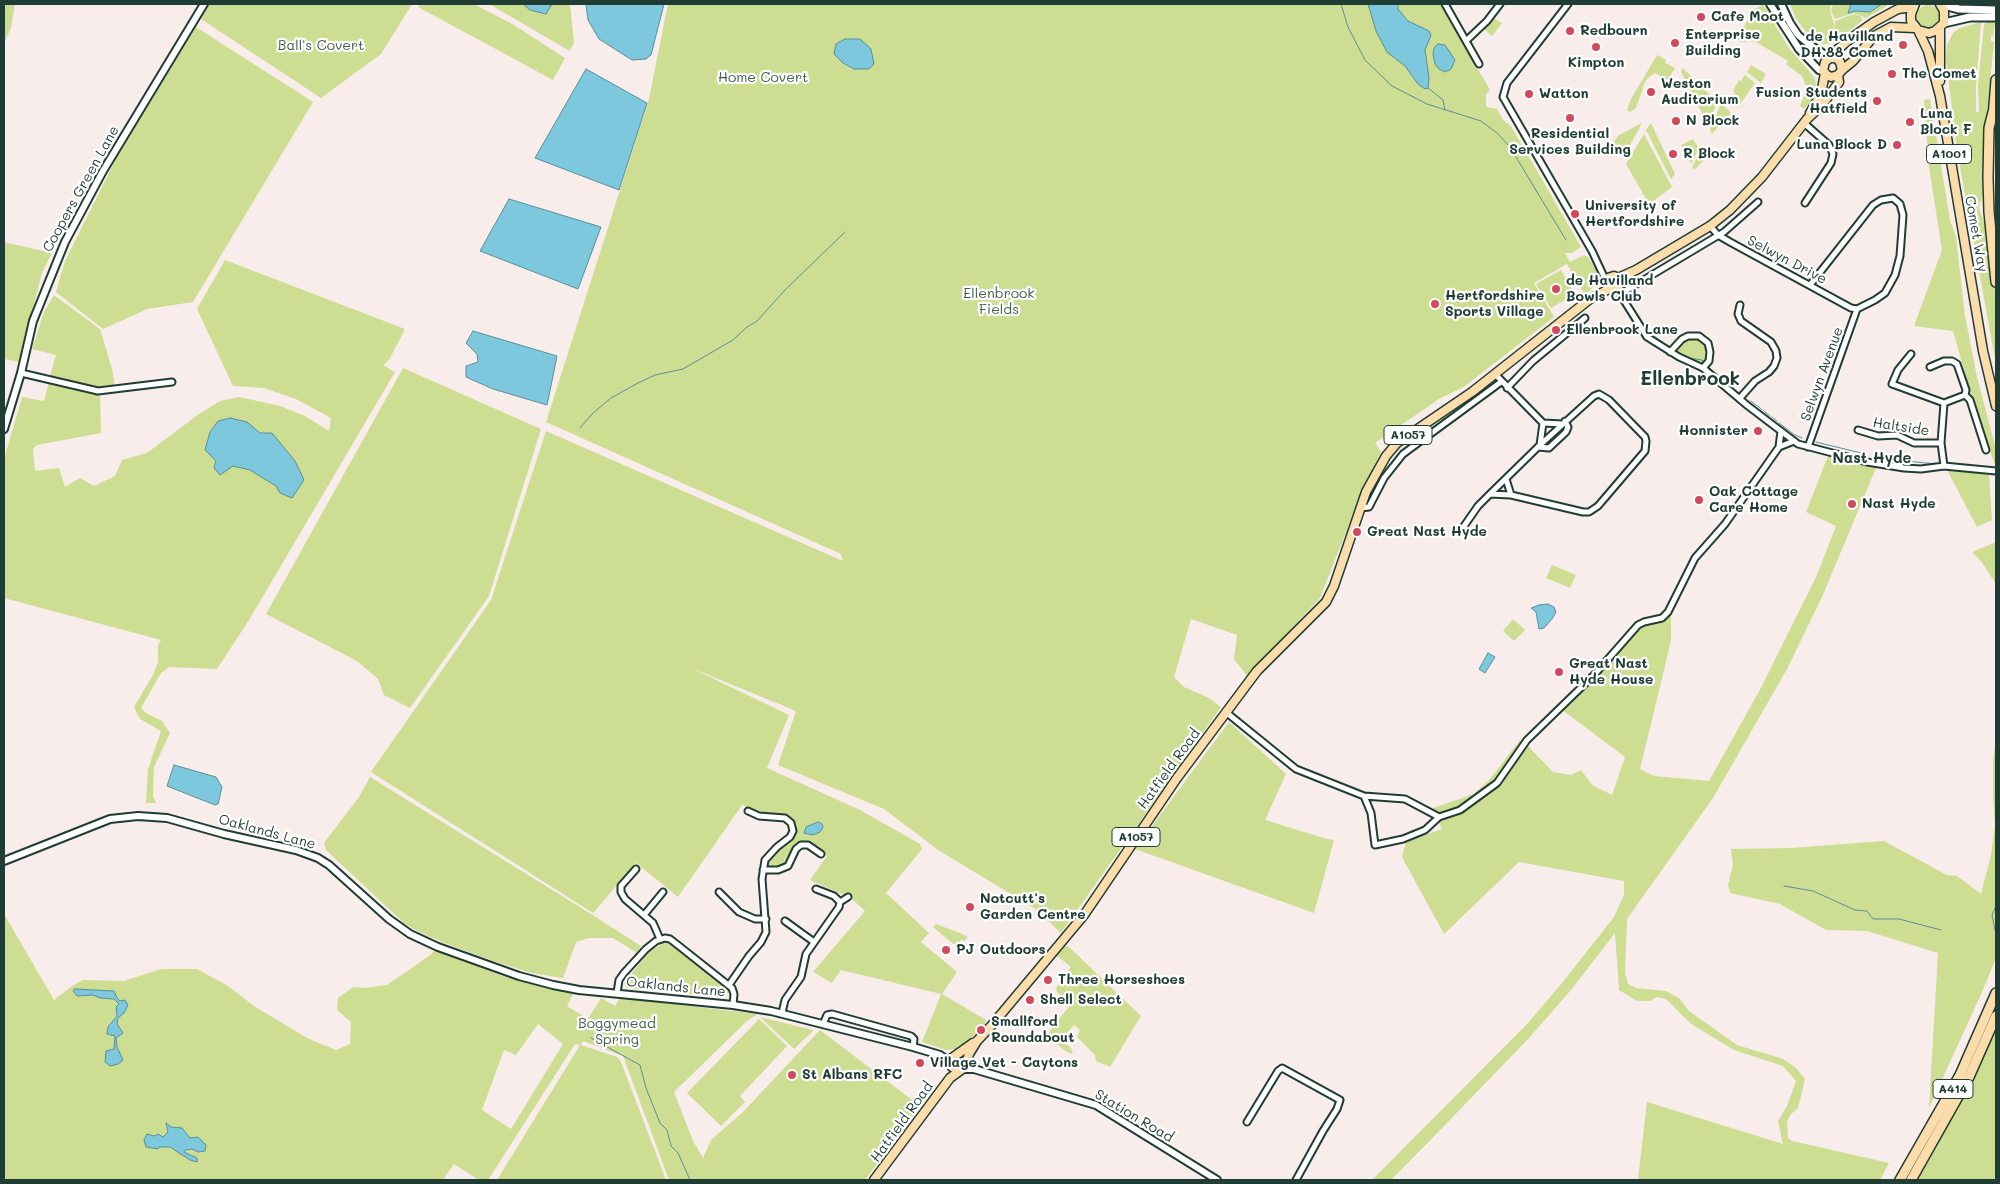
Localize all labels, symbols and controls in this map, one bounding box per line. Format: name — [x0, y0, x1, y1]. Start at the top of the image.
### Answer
place label: Cafe Moot — [1711, 9, 1784, 25]
marker: Cafe Moot — [1695, 11, 1707, 23]
place label: Redbourn — [1580, 23, 1648, 39]
marker: Redbourn — [1564, 25, 1576, 37]
place label: Enterprise Building — [1685, 27, 1760, 59]
place label: de Havilland DH.88 Comet — [1800, 29, 1893, 62]
marker: Enterprise Building — [1669, 37, 1681, 49]
park label: Ball's Covert — [278, 38, 364, 54]
marker: de Havilland DH.88 Comet — [1897, 39, 1909, 51]
marker: Kimpton — [1590, 41, 1602, 53]
place label: Kimpton — [1568, 55, 1624, 71]
place label: The Comet — [1902, 66, 1976, 82]
marker: The Comet — [1886, 68, 1898, 80]
park label: Home Covert — [718, 70, 808, 86]
place label: Weston Auditorium — [1661, 76, 1738, 108]
place label: Fusion Students Hatfield — [1755, 85, 1867, 118]
place label: Watton — [1539, 86, 1588, 102]
marker: Weston Auditorium — [1645, 86, 1657, 98]
marker: Watton — [1523, 88, 1535, 100]
marker: Fusion Students Hatfield — [1871, 95, 1883, 107]
place label: Luna Block F — [1920, 106, 1972, 138]
marker: Residential Services Building — [1564, 112, 1576, 124]
place label: N Block — [1686, 113, 1739, 129]
marker: N Block — [1670, 115, 1682, 127]
marker: Luna Block F — [1904, 116, 1916, 128]
street label: Coopers Green Lane — [39, 123, 123, 255]
place label: Residential Services Building — [1509, 126, 1631, 158]
place label: Luna Block D — [1796, 137, 1887, 153]
marker: Luna Block D — [1891, 139, 1903, 151]
road number: A1001 — [1926, 144, 1972, 164]
place label: R Block — [1683, 146, 1735, 162]
marker: R Block — [1667, 148, 1679, 160]
street label: Comet Way — [1961, 195, 1991, 273]
place label: University of Hertfordshire — [1585, 198, 1684, 230]
marker: University of Hertfordshire — [1569, 208, 1581, 220]
street label: Selwyn Drive — [1744, 232, 1830, 288]
place label: de Havilland Bowls Club — [1566, 273, 1653, 306]
marker: de Havilland Bowls Club — [1550, 283, 1562, 295]
park label: Ellenbrook Fields — [963, 286, 1035, 318]
place label: Hertfordshire Sports Village — [1445, 288, 1544, 321]
marker: Hertfordshire Sports Village — [1429, 298, 1441, 310]
place label: Ellenbrook Lane — [1566, 322, 1678, 338]
marker: Ellenbrook Lane — [1550, 324, 1562, 336]
street label: Selwyn Avenue — [1797, 325, 1847, 423]
district label: Ellenbrook — [1640, 368, 1740, 390]
street label: Haltside — [1872, 414, 1930, 440]
place label: Honnister — [1679, 423, 1748, 439]
marker: Honnister — [1752, 425, 1764, 437]
road number: A1057 — [1384, 426, 1432, 444]
district label: Nast Hyde — [1833, 449, 1911, 467]
place label: Oak Cottage Care Home — [1709, 484, 1798, 516]
marker: Oak Cottage Care Home — [1693, 494, 1705, 506]
place label: Nast Hyde — [1862, 496, 1936, 512]
marker: Nast Hyde — [1846, 498, 1858, 510]
place label: Great Nast Hyde — [1367, 524, 1487, 540]
marker: Great Nast Hyde — [1351, 526, 1363, 538]
place label: Great Nast Hyde House — [1569, 656, 1653, 689]
marker: Great Nast Hyde House — [1553, 666, 1565, 678]
street label: Hatfield Road — [1134, 726, 1204, 812]
street label: Oaklands Lane — [217, 811, 317, 853]
road number: A1057 — [1112, 828, 1160, 846]
place label: Notcutt's Garden Centre — [980, 891, 1086, 924]
marker: Notcutt's Garden Centre — [964, 901, 976, 913]
place label: PJ Outdoors — [956, 942, 1046, 958]
marker: PJ Outdoors — [940, 944, 952, 956]
place label: Three Horseshoes — [1058, 972, 1185, 988]
street label: Oaklands Lane — [625, 973, 727, 1001]
marker: Three Horseshoes — [1042, 974, 1054, 986]
place label: Shell Select — [1040, 992, 1122, 1008]
marker: Shell Select — [1024, 994, 1036, 1006]
place label: Smallford Roundabout — [991, 1014, 1074, 1046]
park label: Boggymead Spring — [578, 1016, 656, 1048]
marker: Smallford Roundabout — [975, 1024, 987, 1036]
place label: Village Vet - Caytons — [930, 1055, 1078, 1071]
marker: Village Vet - Caytons — [914, 1057, 926, 1069]
place label: St Albans RFC — [802, 1067, 902, 1083]
marker: St Albans RFC — [786, 1069, 798, 1081]
street label: Hatfield Road — [867, 1079, 937, 1165]
road number: A414 — [1933, 1080, 1973, 1098]
street label: Station Road — [1092, 1086, 1176, 1146]

